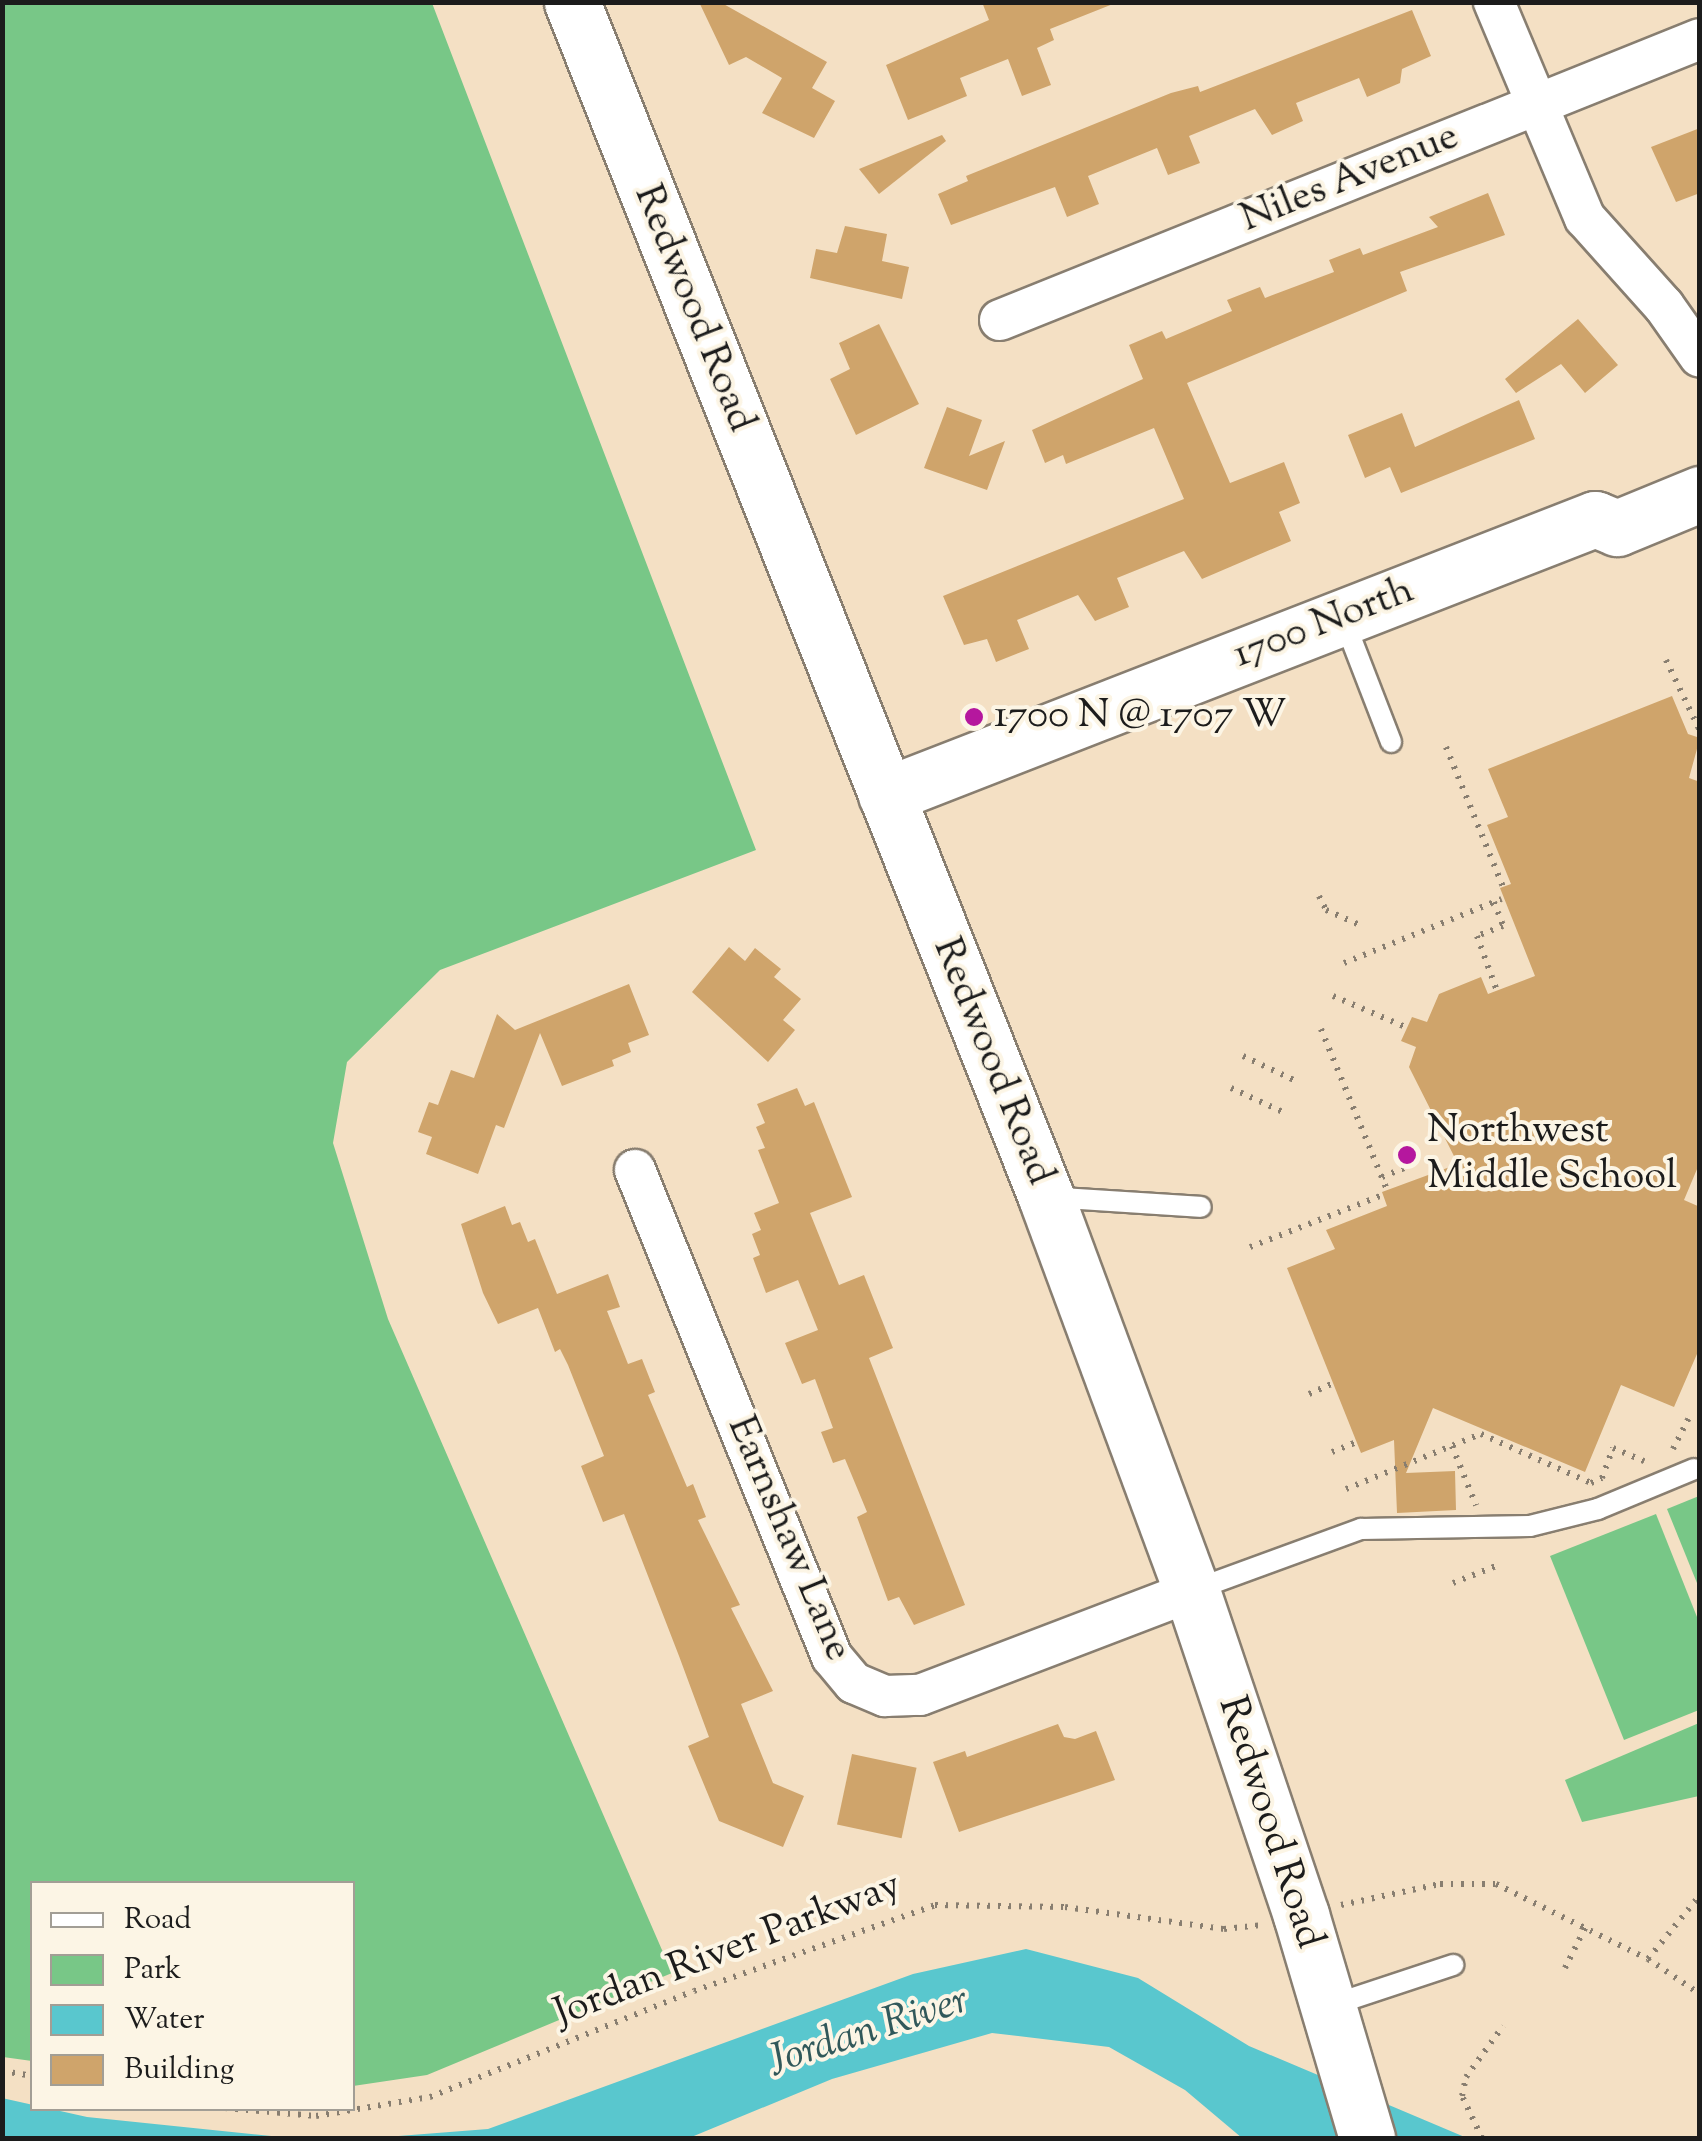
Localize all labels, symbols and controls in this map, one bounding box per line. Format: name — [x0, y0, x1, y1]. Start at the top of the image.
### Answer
street label: Niles Avenue — [1234, 114, 1466, 244]
street label: Redwood Road — [622, 179, 764, 439]
street label: 1700 North — [1227, 568, 1421, 680]
place label: 1700 N @ 1707 W — [994, 693, 1287, 741]
marker: 1700 N @ 1707 W — [963, 706, 985, 728]
street label: Redwood Road — [921, 932, 1063, 1192]
place label: Northwest Middle School — [1427, 1108, 1677, 1202]
marker: Northwest Middle School — [1396, 1144, 1418, 1166]
street label: Earnshaw Lane — [715, 1410, 861, 1668]
street label: Redwood Road — [1206, 1691, 1332, 1955]
street label: Jordan River Parkway — [548, 1863, 908, 2039]
legend — [30, 1881, 355, 2111]
text: Road — [124, 1899, 191, 1942]
text: Park — [124, 1949, 181, 1992]
water label: Jordan River — [763, 1976, 975, 2088]
text: Water — [124, 1999, 205, 2042]
text: Building — [124, 2049, 234, 2092]

